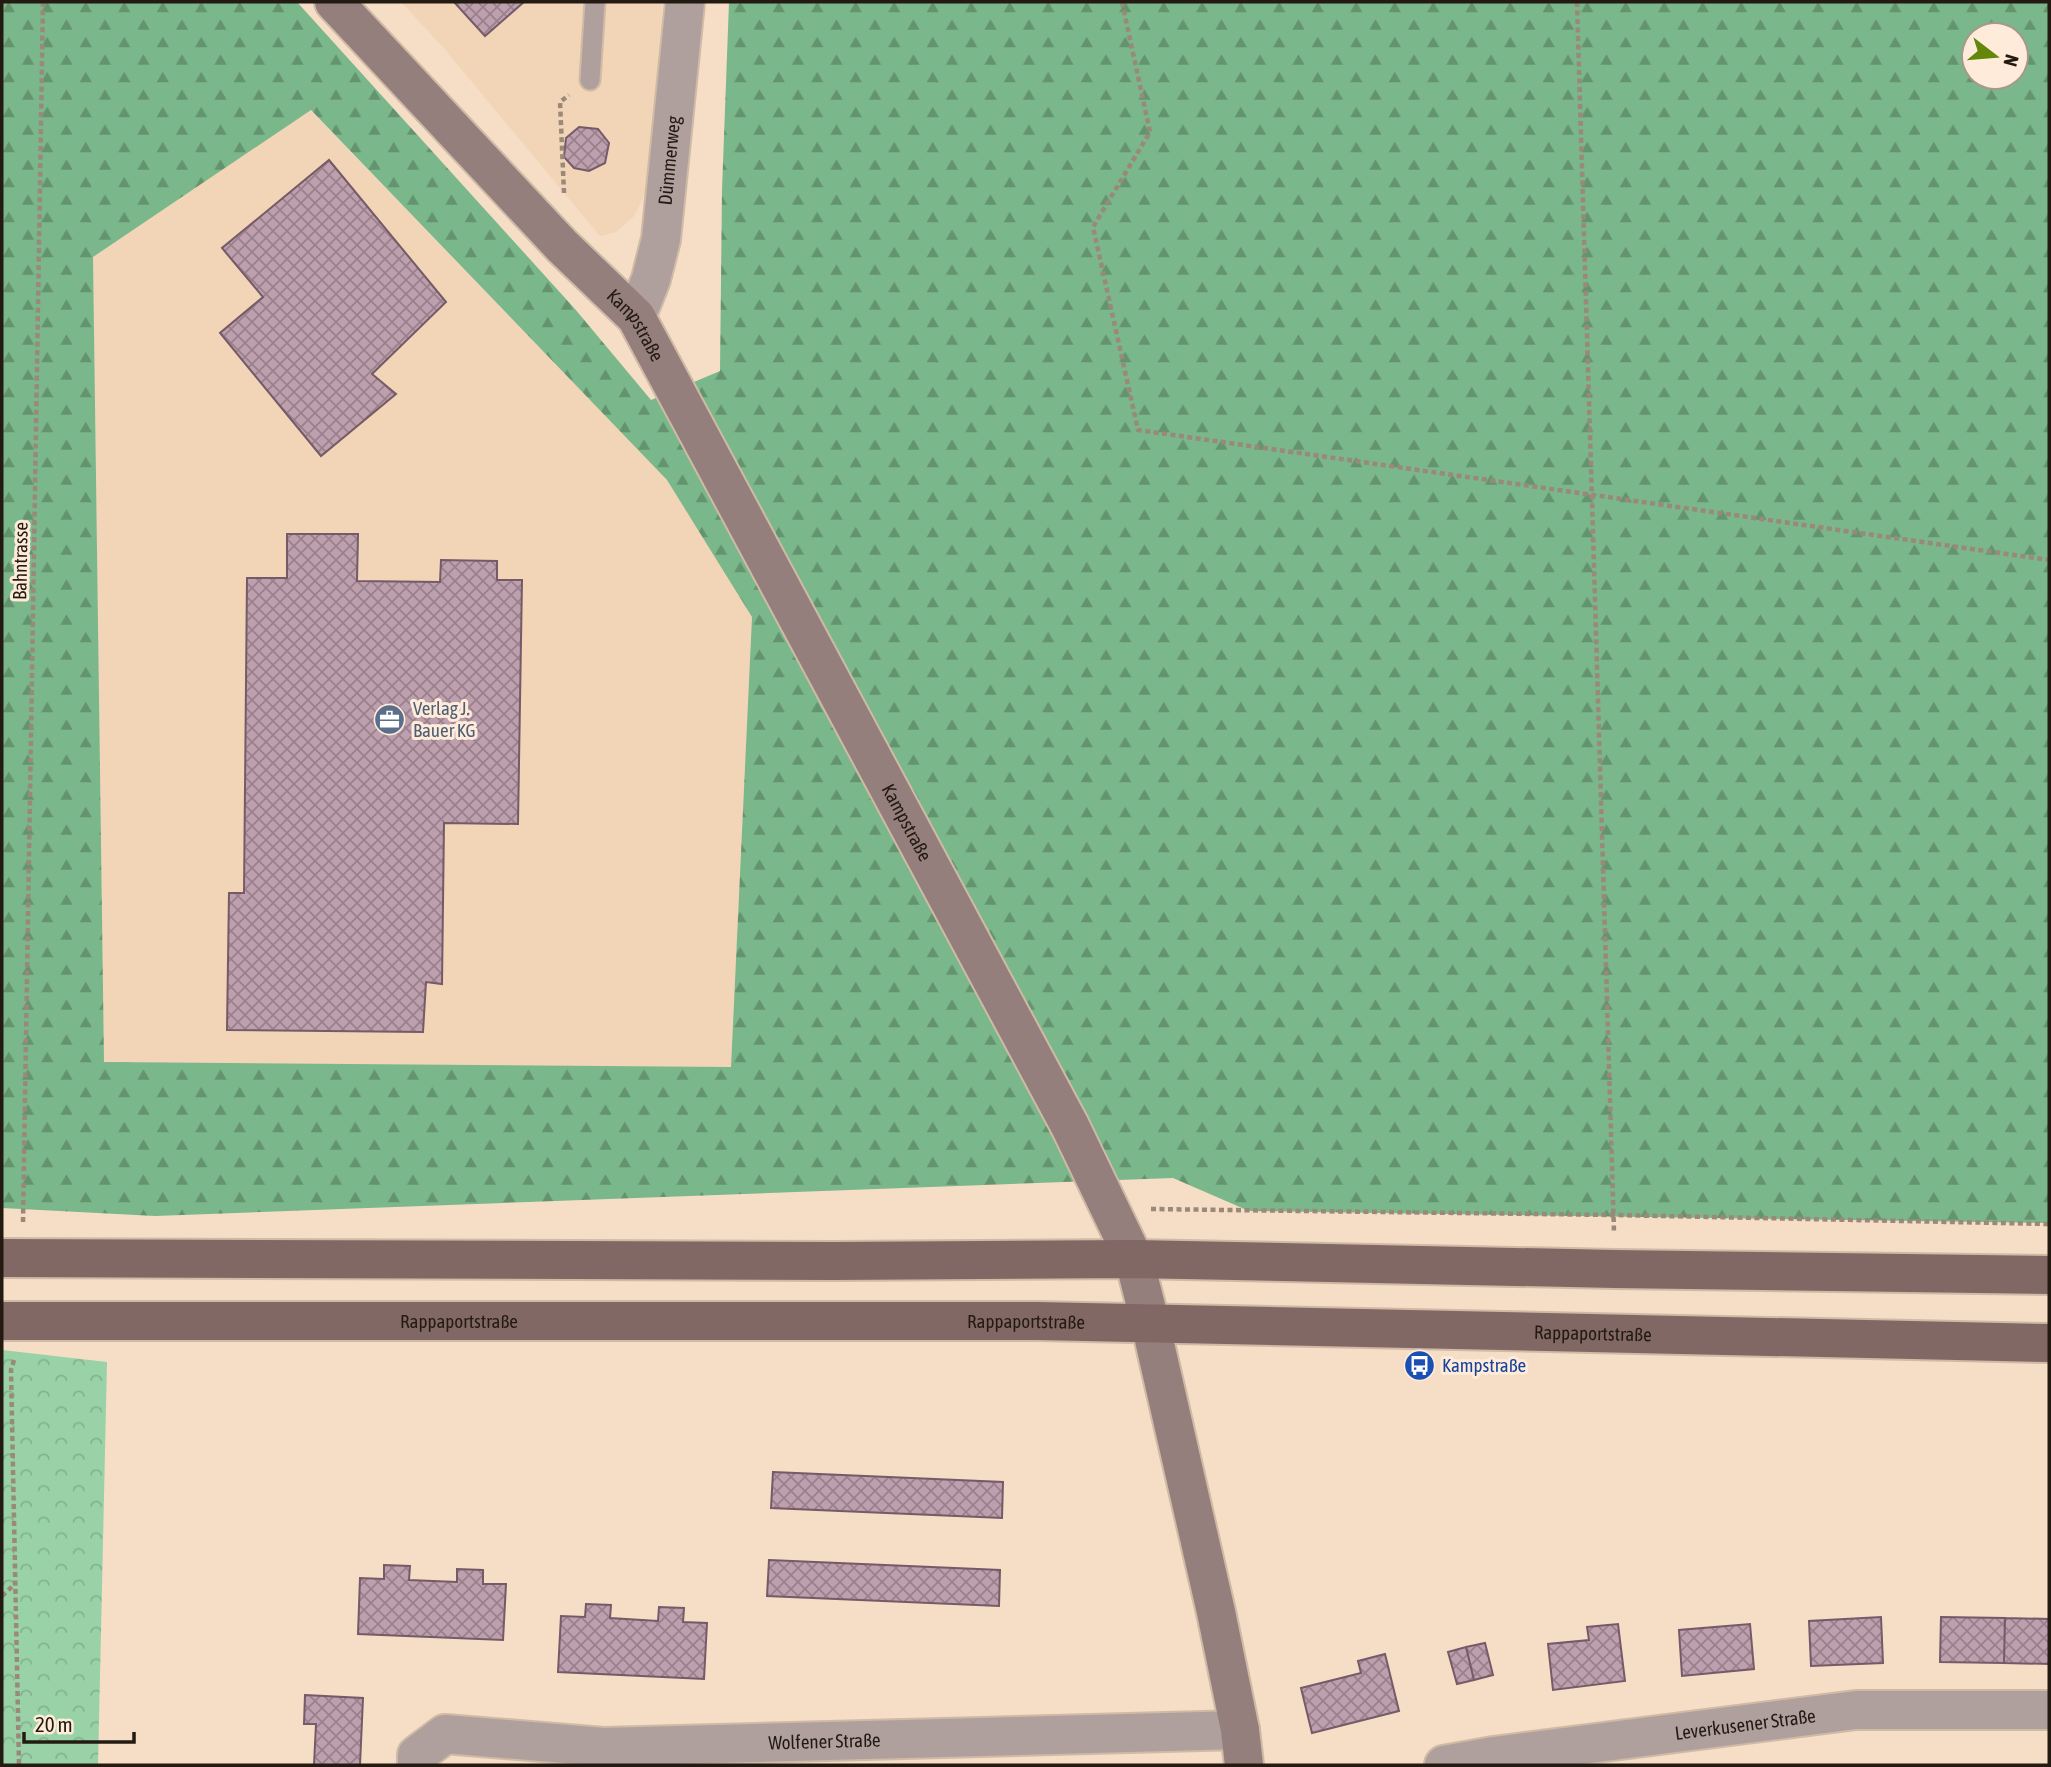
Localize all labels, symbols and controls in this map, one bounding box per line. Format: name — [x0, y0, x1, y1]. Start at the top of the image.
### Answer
north arrow — [1960, 21, 2030, 91]
text: N — [1999, 52, 2023, 69]
street label: Dümmerweg — [654, 114, 684, 206]
street label: Kampstraße — [603, 284, 669, 365]
street label: Bahntrasse — [8, 522, 32, 600]
place label: Verlag J. Bauer KG — [413, 697, 476, 741]
office icon: Verlag J. Bauer KG — [373, 702, 407, 736]
street label: Kampstraße — [877, 780, 937, 865]
street label: Rappaportstraße — [400, 1310, 518, 1332]
street label: Rappaportstraße — [967, 1310, 1085, 1333]
street label: Rappaportstraße — [1534, 1321, 1652, 1345]
bus stop icon: Kampstraße — [1402, 1348, 1436, 1382]
place label: Kampstraße — [1442, 1354, 1526, 1376]
scale bar — [24, 1700, 135, 1744]
street label: Leverkusener Straße — [1673, 1704, 1817, 1744]
text: 20 m — [35, 1712, 73, 1736]
street label: Wolfener Straße — [768, 1729, 881, 1754]

